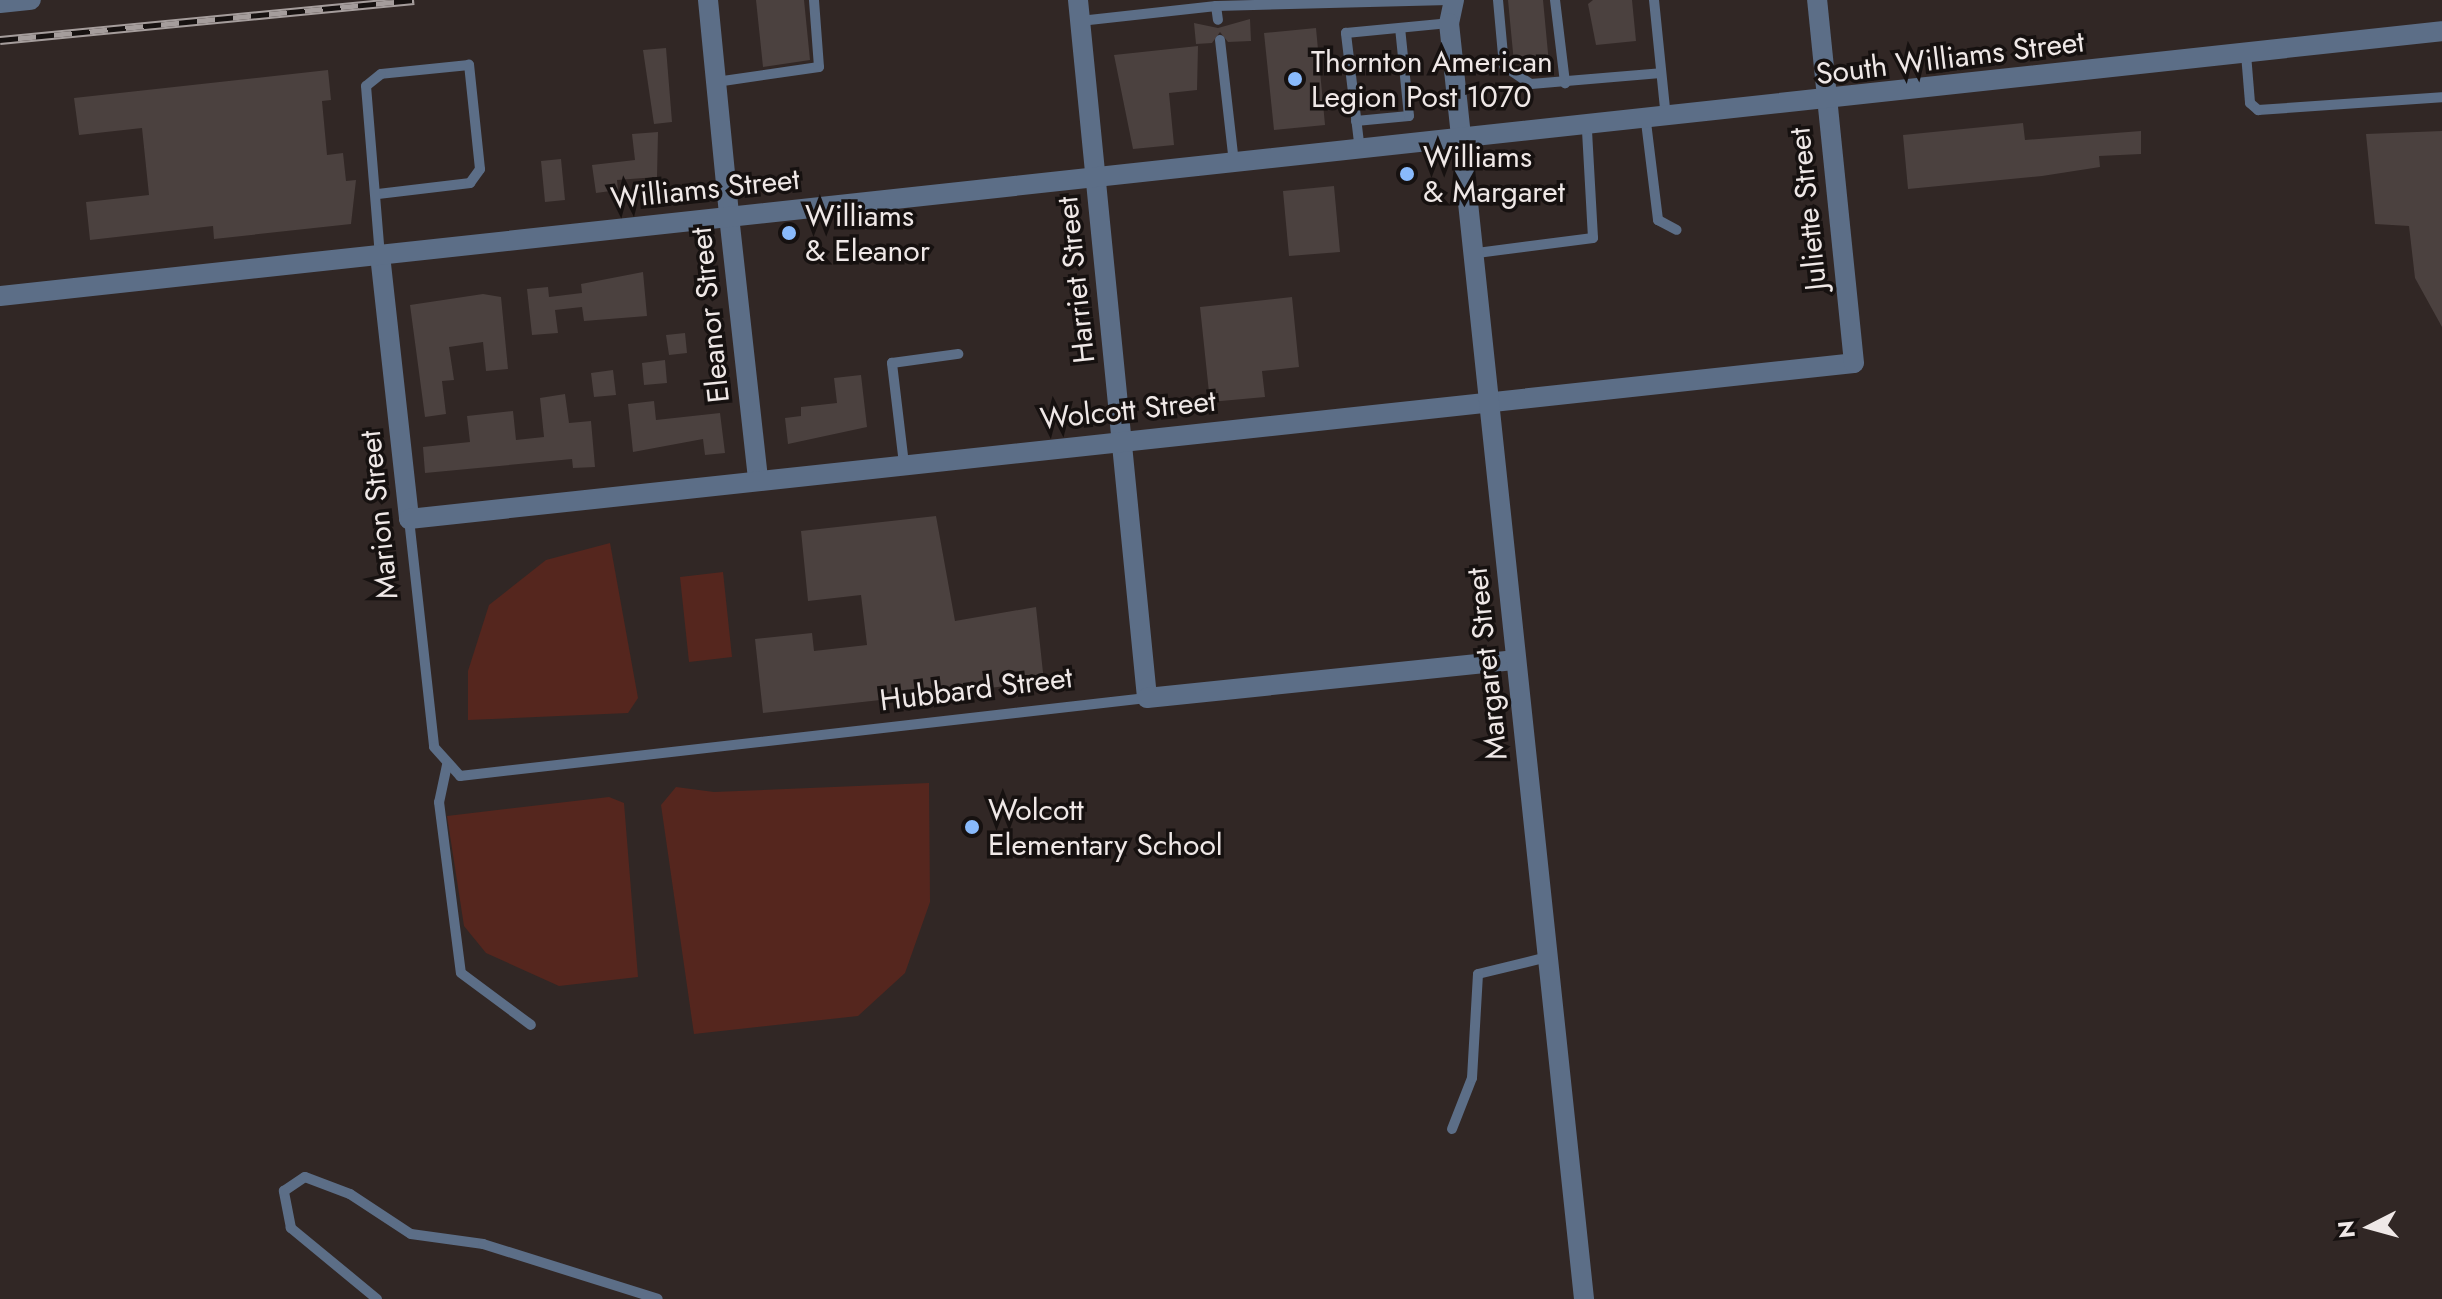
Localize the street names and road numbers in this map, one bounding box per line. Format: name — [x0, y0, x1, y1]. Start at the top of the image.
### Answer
street label: South Williams Street — [1814, 24, 2086, 92]
street label: Juliette Street — [1782, 126, 1834, 292]
street label: Williams Street — [609, 161, 801, 217]
street label: Harriet Street — [1049, 195, 1103, 365]
street label: Eleanor Street — [683, 225, 737, 405]
street label: Wolcott Street — [1038, 383, 1218, 437]
street label: Marion Street — [352, 429, 406, 601]
street label: Margaret Street — [1459, 566, 1515, 762]
street label: Hubbard Street — [878, 659, 1074, 719]

